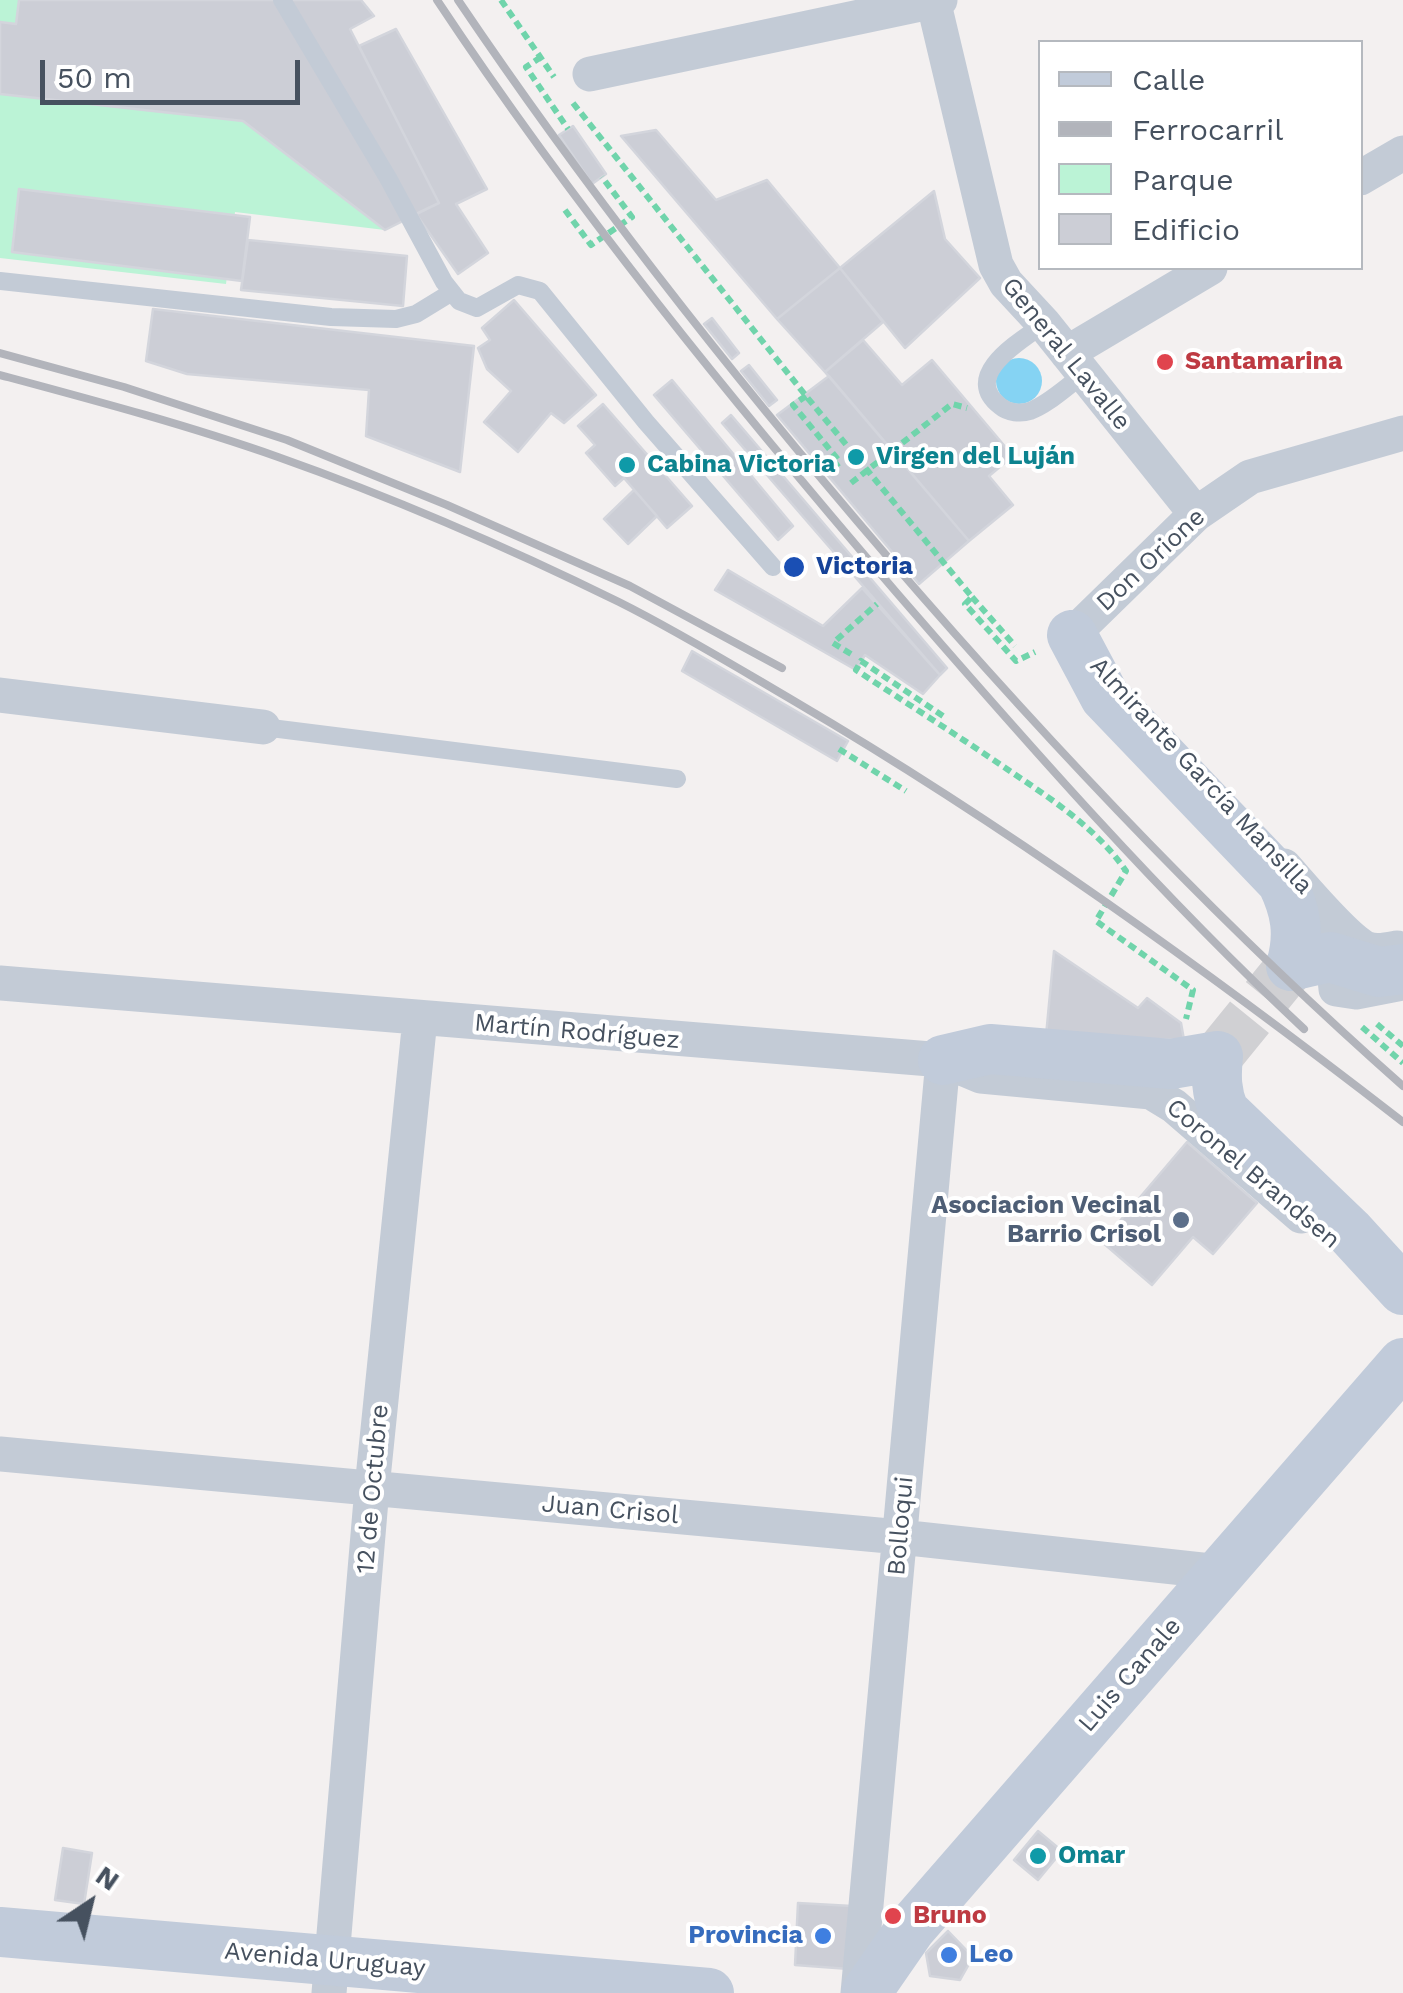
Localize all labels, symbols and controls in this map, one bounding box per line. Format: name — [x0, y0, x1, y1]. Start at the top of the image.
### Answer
scale bar — [45, 40, 305, 102]
legend — [1038, 40, 1363, 270]
text: 50 m — [57, 60, 132, 95]
text: Calle — [1132, 62, 1205, 97]
text: Ferrocarril — [1132, 112, 1283, 147]
text: Parque — [1132, 162, 1234, 197]
text: Edificio — [1132, 212, 1240, 247]
street label: General Lavalle — [995, 272, 1137, 436]
place label: Santamarina — [1185, 347, 1343, 377]
marker: Santamarina — [1154, 351, 1176, 373]
place label: Virgen del Luján — [876, 442, 1075, 472]
marker: Virgen del Luján — [845, 446, 867, 468]
place label: Cabina Victoria — [647, 450, 835, 480]
marker: Cabina Victoria — [616, 454, 638, 476]
street label: Don Orione — [1091, 502, 1211, 618]
place label: Victoria — [816, 552, 913, 582]
marker: Victoria — [781, 554, 807, 580]
street label: Almirante García Mansilla — [1083, 651, 1319, 901]
street label: Martín Rodríguez — [473, 1008, 681, 1056]
street label: Coronel Brandsen — [1160, 1093, 1346, 1255]
place label: Asociacion Vecinal Barrio Crisol — [931, 1191, 1161, 1250]
marker: Asociacion Vecinal Barrio Crisol — [1170, 1209, 1192, 1231]
street label: 12 de Octubre — [351, 1403, 395, 1575]
street label: Bolloqui — [882, 1475, 920, 1577]
street label: Juan Crisol — [540, 1489, 680, 1531]
street label: Luis Canale — [1072, 1612, 1188, 1738]
place label: Omar — [1058, 1841, 1125, 1871]
marker: Omar — [1027, 1845, 1049, 1867]
north arrow — [40, 1853, 140, 1953]
text: N — [90, 1859, 125, 1897]
place label: Bruno — [913, 1901, 987, 1931]
marker: Bruno — [882, 1905, 904, 1927]
place label: Provincia — [688, 1921, 803, 1951]
marker: Provincia — [812, 1925, 834, 1947]
street label: Avenida Uruguay — [223, 1936, 427, 1984]
place label: Leo — [969, 1940, 1013, 1970]
marker: Leo — [938, 1944, 960, 1966]

